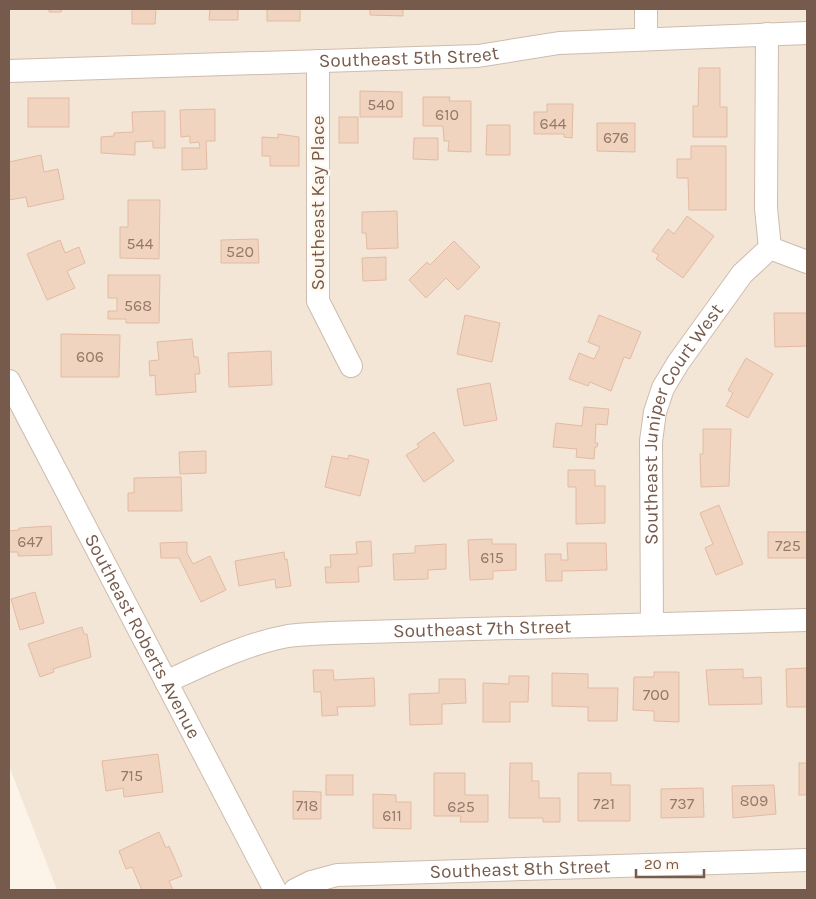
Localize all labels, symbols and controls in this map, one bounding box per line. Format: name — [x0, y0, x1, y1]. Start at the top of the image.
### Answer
street label: Southeast 5th Street — [318, 42, 500, 72]
house number: 540 — [367, 95, 395, 114]
house number: 610 — [435, 105, 459, 124]
house number: 644 — [539, 114, 567, 133]
street label: Southeast Kay Place — [307, 115, 329, 291]
house number: 676 — [603, 128, 629, 147]
house number: 544 — [127, 234, 154, 253]
house number: 520 — [226, 242, 254, 261]
house number: 568 — [124, 296, 152, 315]
street label: Southeast Juniper Court West — [640, 300, 728, 545]
house number: 606 — [76, 347, 104, 366]
street label: Southeast Roberts Avenue — [80, 530, 205, 742]
house number: 647 — [17, 532, 43, 551]
house number: 725 — [775, 536, 801, 555]
house number: 615 — [480, 548, 504, 567]
street label: Southeast 7th Street — [393, 615, 571, 642]
house number: 700 — [643, 685, 669, 704]
house number: 715 — [121, 766, 143, 785]
house number: 809 — [740, 791, 768, 810]
house number: 721 — [593, 794, 615, 813]
house number: 737 — [670, 794, 695, 813]
house number: 718 — [296, 796, 318, 815]
house number: 625 — [447, 797, 475, 816]
house number: 611 — [382, 806, 402, 825]
scale bar — [636, 846, 704, 878]
street label: Southeast 8th Street — [429, 855, 611, 883]
text: 20 m — [644, 855, 679, 873]

